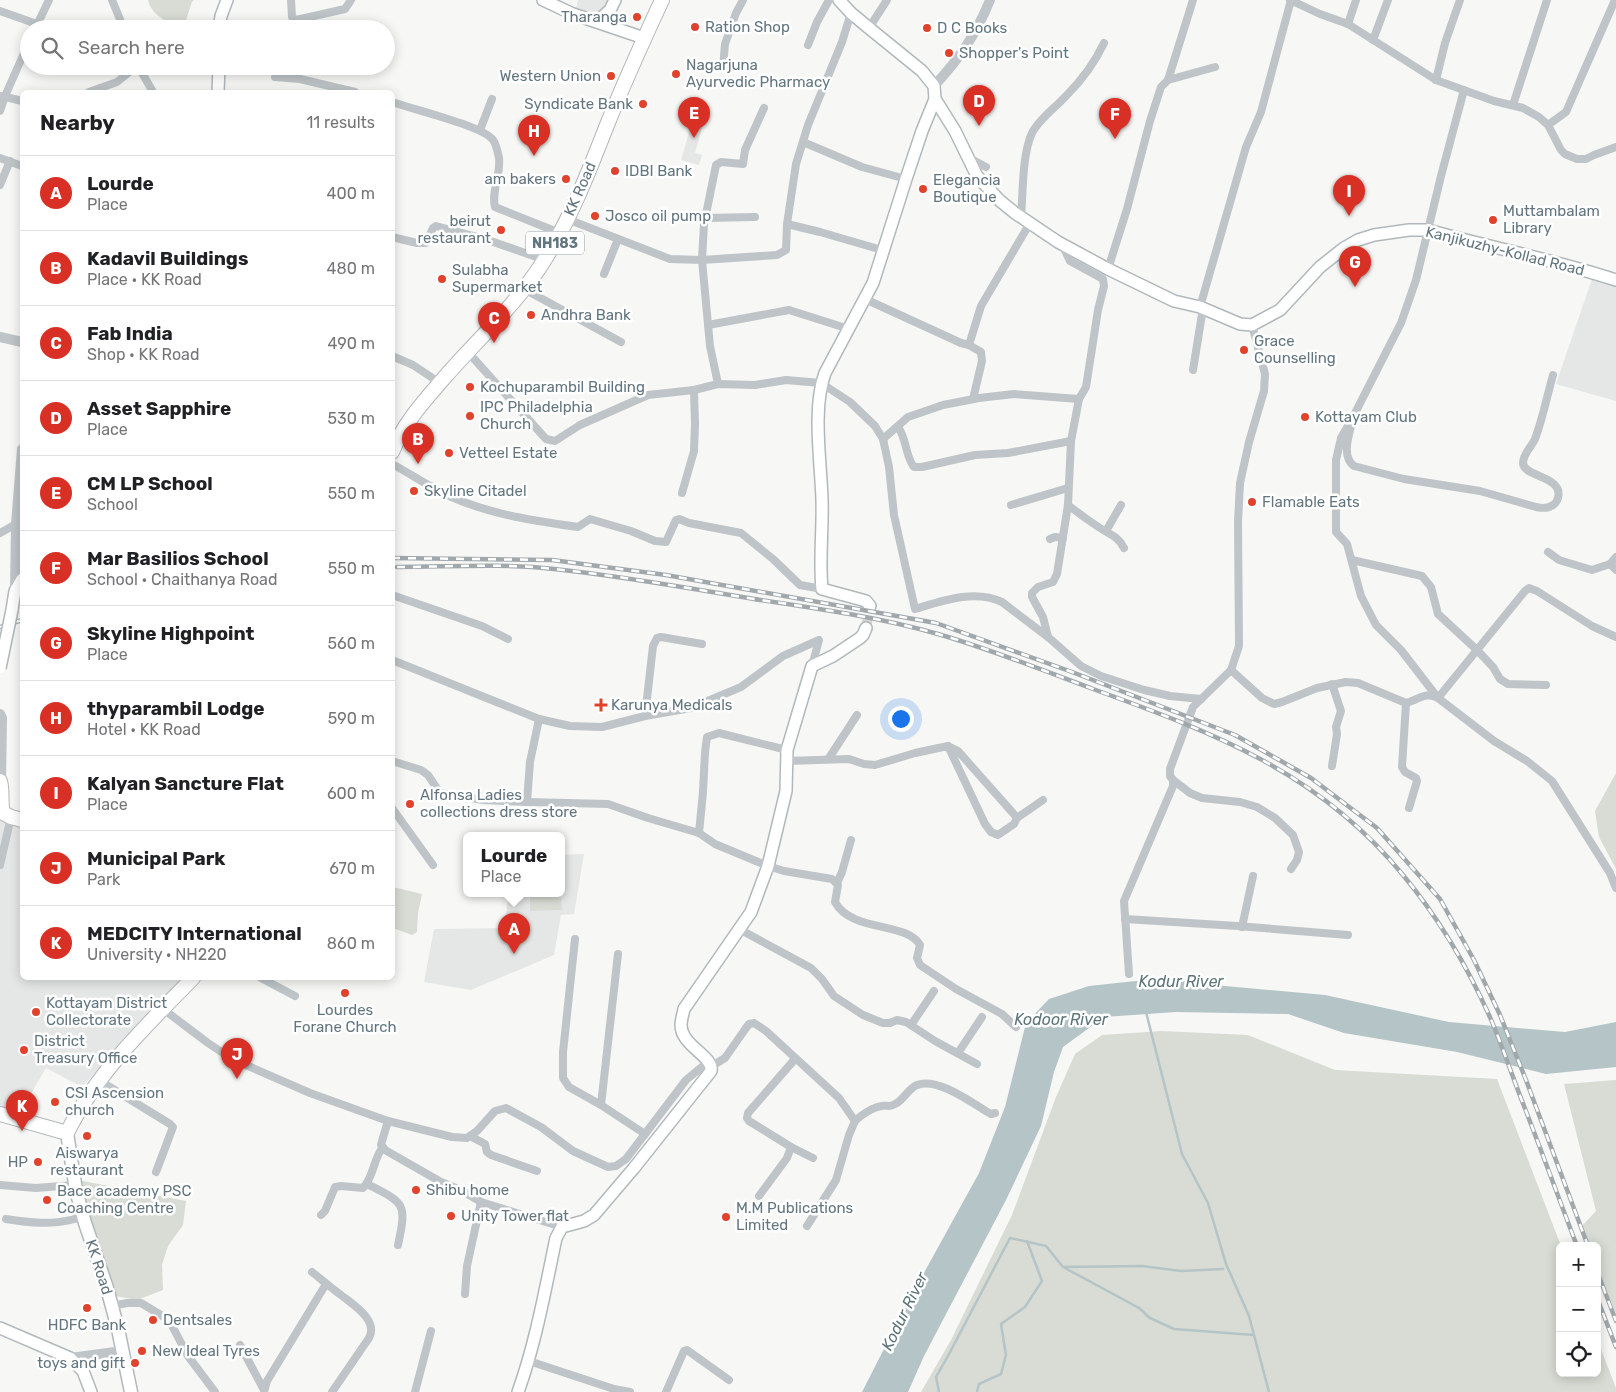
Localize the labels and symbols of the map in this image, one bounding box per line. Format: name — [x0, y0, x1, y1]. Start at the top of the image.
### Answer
place label: Tharanga — [561, 8, 627, 26]
marker: Tharanga — [631, 11, 643, 23]
place label: Ration Shop — [705, 18, 790, 36]
place label: D C Books — [937, 19, 1008, 37]
marker: Ration Shop — [689, 21, 701, 33]
marker: D C Books — [921, 22, 933, 34]
place label: Shopper's Point — [959, 44, 1069, 62]
marker: Shopper's Point — [943, 47, 955, 59]
place label: Nagarjuna Ayurvedic Pharmacy — [686, 56, 830, 91]
place label: Western Union — [500, 67, 601, 85]
marker: Nagarjuna Ayurvedic Pharmacy — [670, 68, 682, 80]
marker: Western Union — [605, 70, 617, 82]
pin: D — [963, 85, 995, 126]
place label: Syndicate Bank — [524, 95, 633, 113]
pin: E — [678, 97, 710, 138]
marker: Syndicate Bank — [637, 98, 649, 110]
pin: F — [1099, 98, 1131, 139]
pin: H — [518, 115, 550, 156]
street label: KK Road — [560, 159, 600, 219]
place label: IDBI Bank — [625, 162, 693, 180]
marker: IDBI Bank — [609, 165, 621, 177]
place label: am bakers — [484, 170, 556, 188]
place label: Elegancia Boutique — [933, 171, 1001, 206]
marker: am bakers — [560, 173, 572, 185]
pin: I — [1333, 175, 1365, 216]
marker: Elegancia Boutique — [917, 183, 929, 195]
place label: Muttambalam Library — [1503, 202, 1600, 237]
place label: Josco oil pump — [605, 207, 711, 225]
marker: Josco oil pump — [589, 210, 601, 222]
place label: beirut restaurant — [418, 212, 491, 247]
marker: Muttambalam Library — [1487, 214, 1499, 226]
street label: Kanjikuzhy-Kollad Road — [1424, 223, 1586, 279]
marker: beirut restaurant — [495, 224, 507, 236]
road number: NH183 — [526, 232, 584, 254]
pin: G — [1339, 246, 1371, 287]
place label: Sulabha Supermarket — [452, 261, 542, 296]
marker: Sulabha Supermarket — [436, 273, 448, 285]
pin: C — [478, 302, 510, 343]
place label: Andhra Bank — [541, 306, 631, 324]
marker: Andhra Bank — [525, 309, 537, 321]
place label: Grace Counselling — [1254, 332, 1336, 367]
marker: Grace Counselling — [1238, 344, 1250, 356]
place label: Kochuparambil Building — [480, 378, 645, 396]
marker: Kochuparambil Building — [464, 381, 476, 393]
place label: IPC Philadelphia Church — [480, 398, 593, 433]
place label: Kottayam Club — [1315, 408, 1417, 426]
marker: IPC Philadelphia Church — [464, 410, 476, 422]
marker: Kottayam Club — [1299, 411, 1311, 423]
pin: B — [402, 423, 434, 464]
place label: Vetteel Estate — [459, 444, 557, 462]
marker: Vetteel Estate — [443, 447, 455, 459]
place label: Skyline Citadel — [424, 482, 527, 500]
marker: Skyline Citadel — [408, 485, 420, 497]
place label: Flamable Eats — [1262, 493, 1360, 511]
marker: Flamable Eats — [1246, 496, 1258, 508]
place label: Karunya Medicals — [611, 696, 733, 714]
marker: Karunya Medicals — [595, 699, 607, 711]
your location — [888, 706, 914, 732]
place label: Alfonsa Ladies collections dress store — [420, 786, 577, 821]
marker: Alfonsa Ladies collections dress store — [404, 798, 416, 810]
pin: A — [498, 913, 530, 954]
water label: Kodur River — [1139, 972, 1224, 991]
marker: Lourdes Forane Church — [339, 987, 351, 999]
place label: Kottayam District Collectorate — [46, 994, 167, 1029]
place label: Lourdes Forane Church — [293, 1001, 397, 1036]
marker: Kottayam District Collectorate — [30, 1006, 42, 1018]
water label: Kodoor River — [1014, 1010, 1109, 1029]
place label: District Treasury Office — [34, 1032, 137, 1067]
pin: J — [221, 1038, 253, 1079]
marker: District Treasury Office — [18, 1044, 30, 1056]
place label: CSI Ascension church — [65, 1084, 164, 1119]
pin: K — [6, 1090, 38, 1131]
marker: CSI Ascension church — [49, 1096, 61, 1108]
marker: Aiswarya restaurant — [81, 1130, 93, 1142]
place label: Aiswarya restaurant — [50, 1144, 124, 1179]
place label: HP — [8, 1153, 28, 1171]
marker: HP — [32, 1156, 44, 1168]
place label: Shibu home — [426, 1181, 509, 1199]
place label: Bace academy PSC Coaching Centre — [57, 1182, 191, 1217]
marker: Shibu home — [410, 1184, 422, 1196]
marker: Bace academy PSC Coaching Centre — [41, 1194, 53, 1206]
place label: M.M Publications Limited — [736, 1199, 854, 1234]
place label: Unity Tower flat — [461, 1207, 569, 1225]
marker: Unity Tower flat — [445, 1210, 457, 1222]
marker: M.M Publications Limited — [720, 1211, 732, 1223]
street label: KK Road — [82, 1237, 116, 1297]
water label: Kodur River — [877, 1268, 932, 1354]
marker: HDFC Bank — [81, 1302, 93, 1314]
place label: Dentsales — [163, 1311, 233, 1329]
marker: Dentsales — [147, 1314, 159, 1326]
place label: HDFC Bank — [48, 1316, 127, 1334]
place label: New Ideal Tyres — [152, 1342, 260, 1360]
marker: New Ideal Tyres — [136, 1345, 148, 1357]
place label: toys and gift — [37, 1354, 125, 1372]
marker: toys and gift — [129, 1357, 141, 1369]

